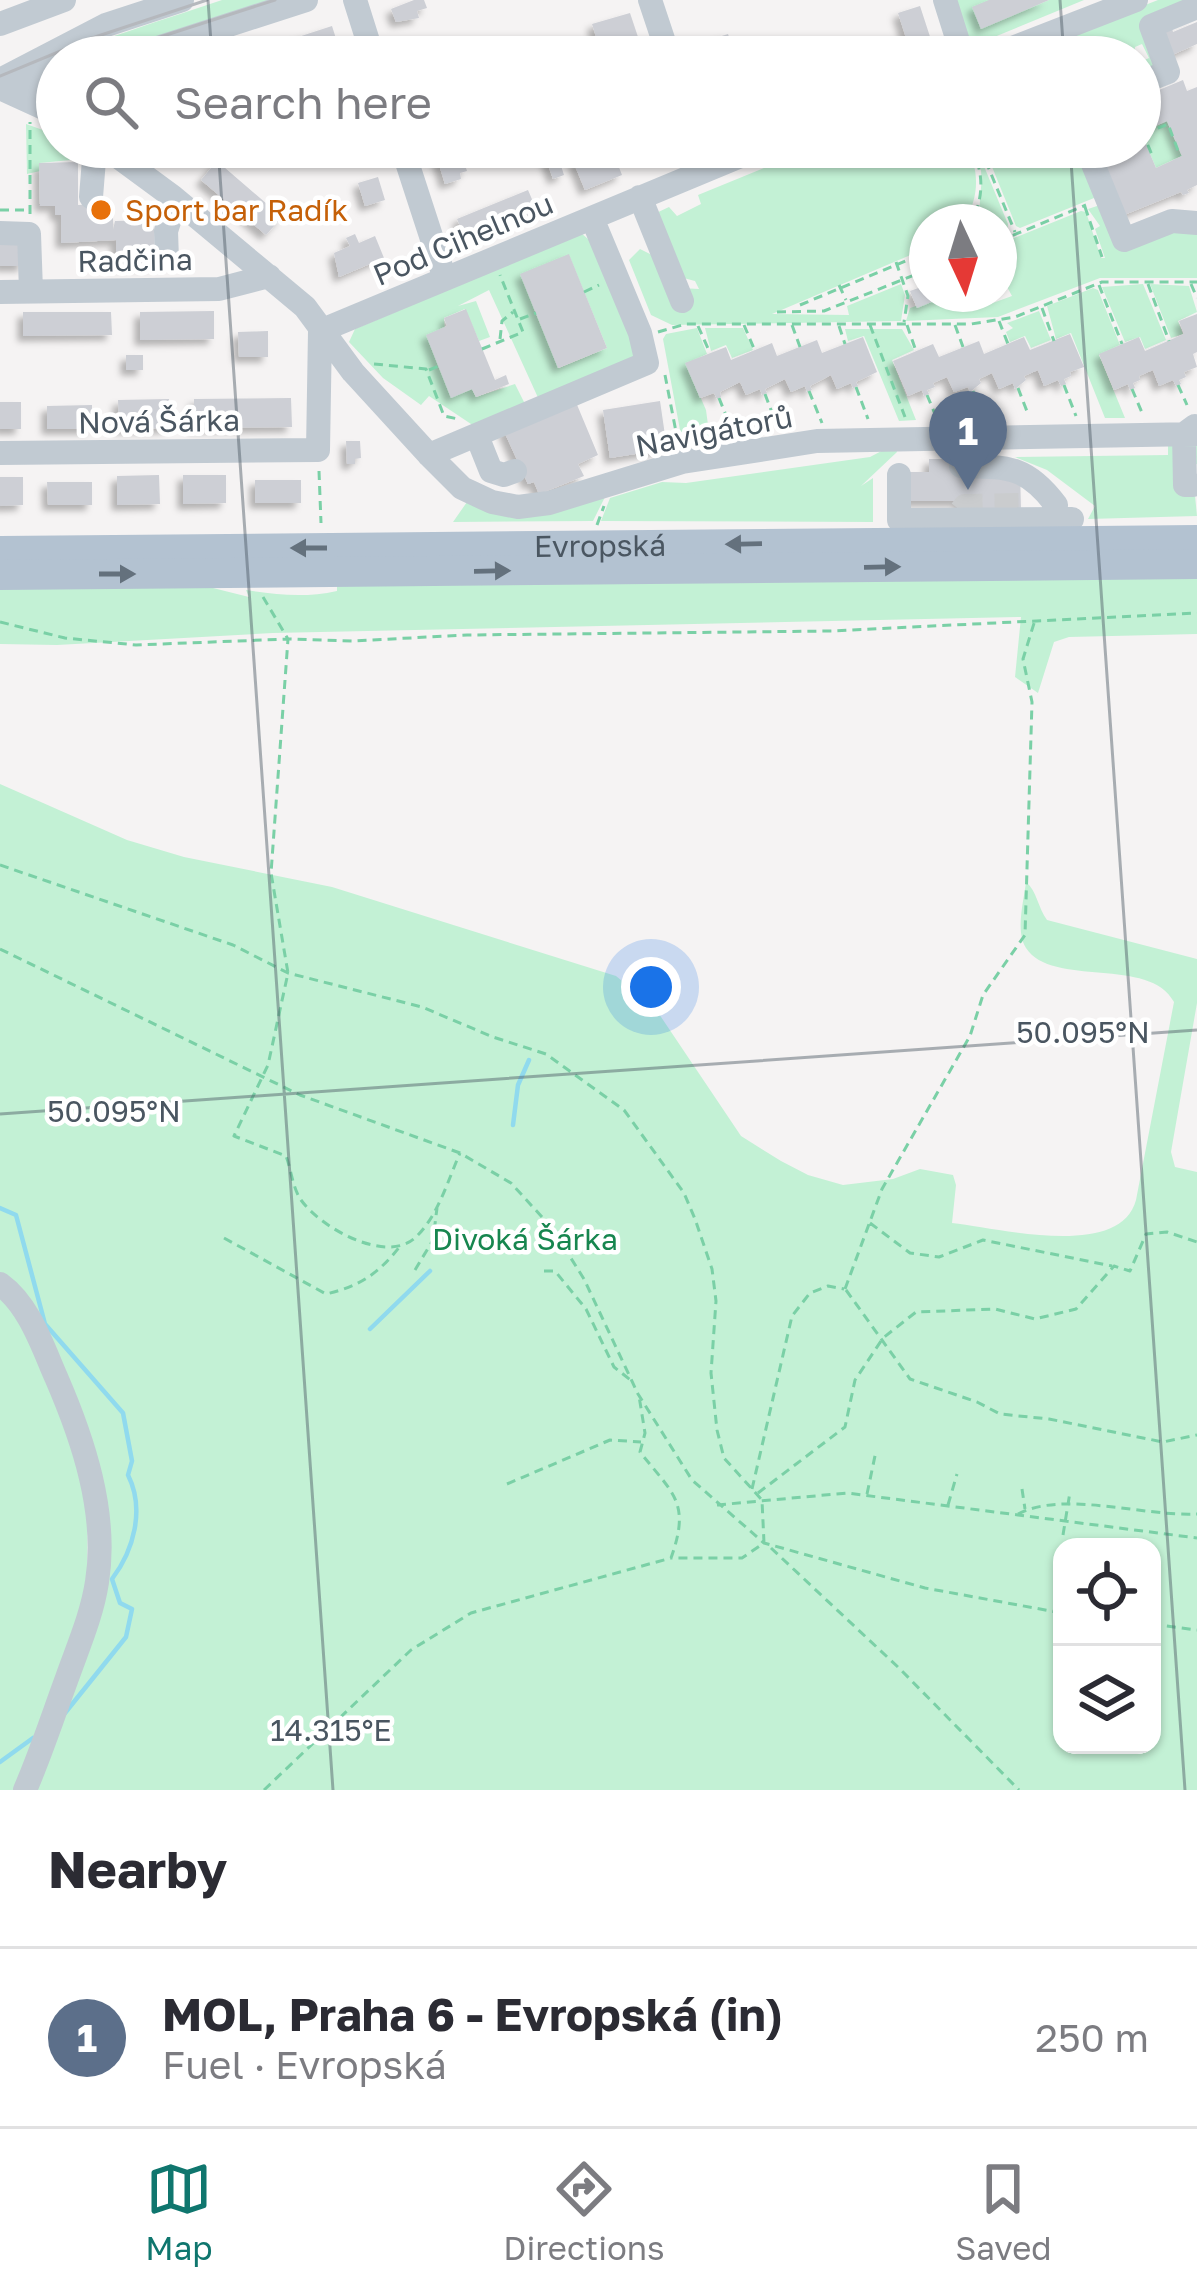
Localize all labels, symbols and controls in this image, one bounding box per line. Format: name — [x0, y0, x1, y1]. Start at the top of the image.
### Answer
search box — [36, 36, 1161, 168]
icon: search — [78, 69, 144, 135]
text: Search here — [174, 75, 432, 129]
street label: Pod Cihelnou — [368, 185, 558, 293]
place label: Sport bar Radík — [125, 192, 348, 228]
marker: Sport bar Radík — [88, 197, 114, 223]
north arrow — [909, 204, 1017, 312]
street label: Radčina — [77, 241, 193, 279]
pin: 1 — [929, 391, 1007, 490]
street label: Navigátorů — [633, 398, 795, 464]
street label: Nová Šárka — [78, 402, 240, 440]
street label: Evropská — [534, 527, 666, 564]
one-way arrow — [724, 534, 762, 554]
one-way arrow — [289, 538, 327, 558]
one-way arrow — [864, 557, 902, 577]
one-way arrow — [474, 561, 512, 581]
one-way arrow — [99, 565, 137, 584]
your location — [621, 957, 681, 1017]
text: 50.095°N — [1016, 1014, 1150, 1050]
text: 50.095°N — [47, 1093, 181, 1129]
park label: Divoká Šárka — [432, 1221, 618, 1257]
map controls — [1053, 1538, 1161, 1754]
button: locate — [1053, 1538, 1161, 1646]
button: layers — [1053, 1646, 1161, 1754]
text: 14.315°E — [270, 1712, 392, 1748]
text: Nearby — [48, 1838, 227, 1899]
text: MOL, Praha 6 - Evropská (in) — [162, 1987, 783, 2041]
text: 1 — [77, 2014, 97, 2061]
text: 250 m — [1035, 2014, 1149, 2061]
text: Fuel · Evropská — [162, 2041, 447, 2088]
tab: Map — [145, 2156, 213, 2267]
tab: Directions — [503, 2156, 665, 2267]
tab: Saved — [955, 2156, 1052, 2267]

